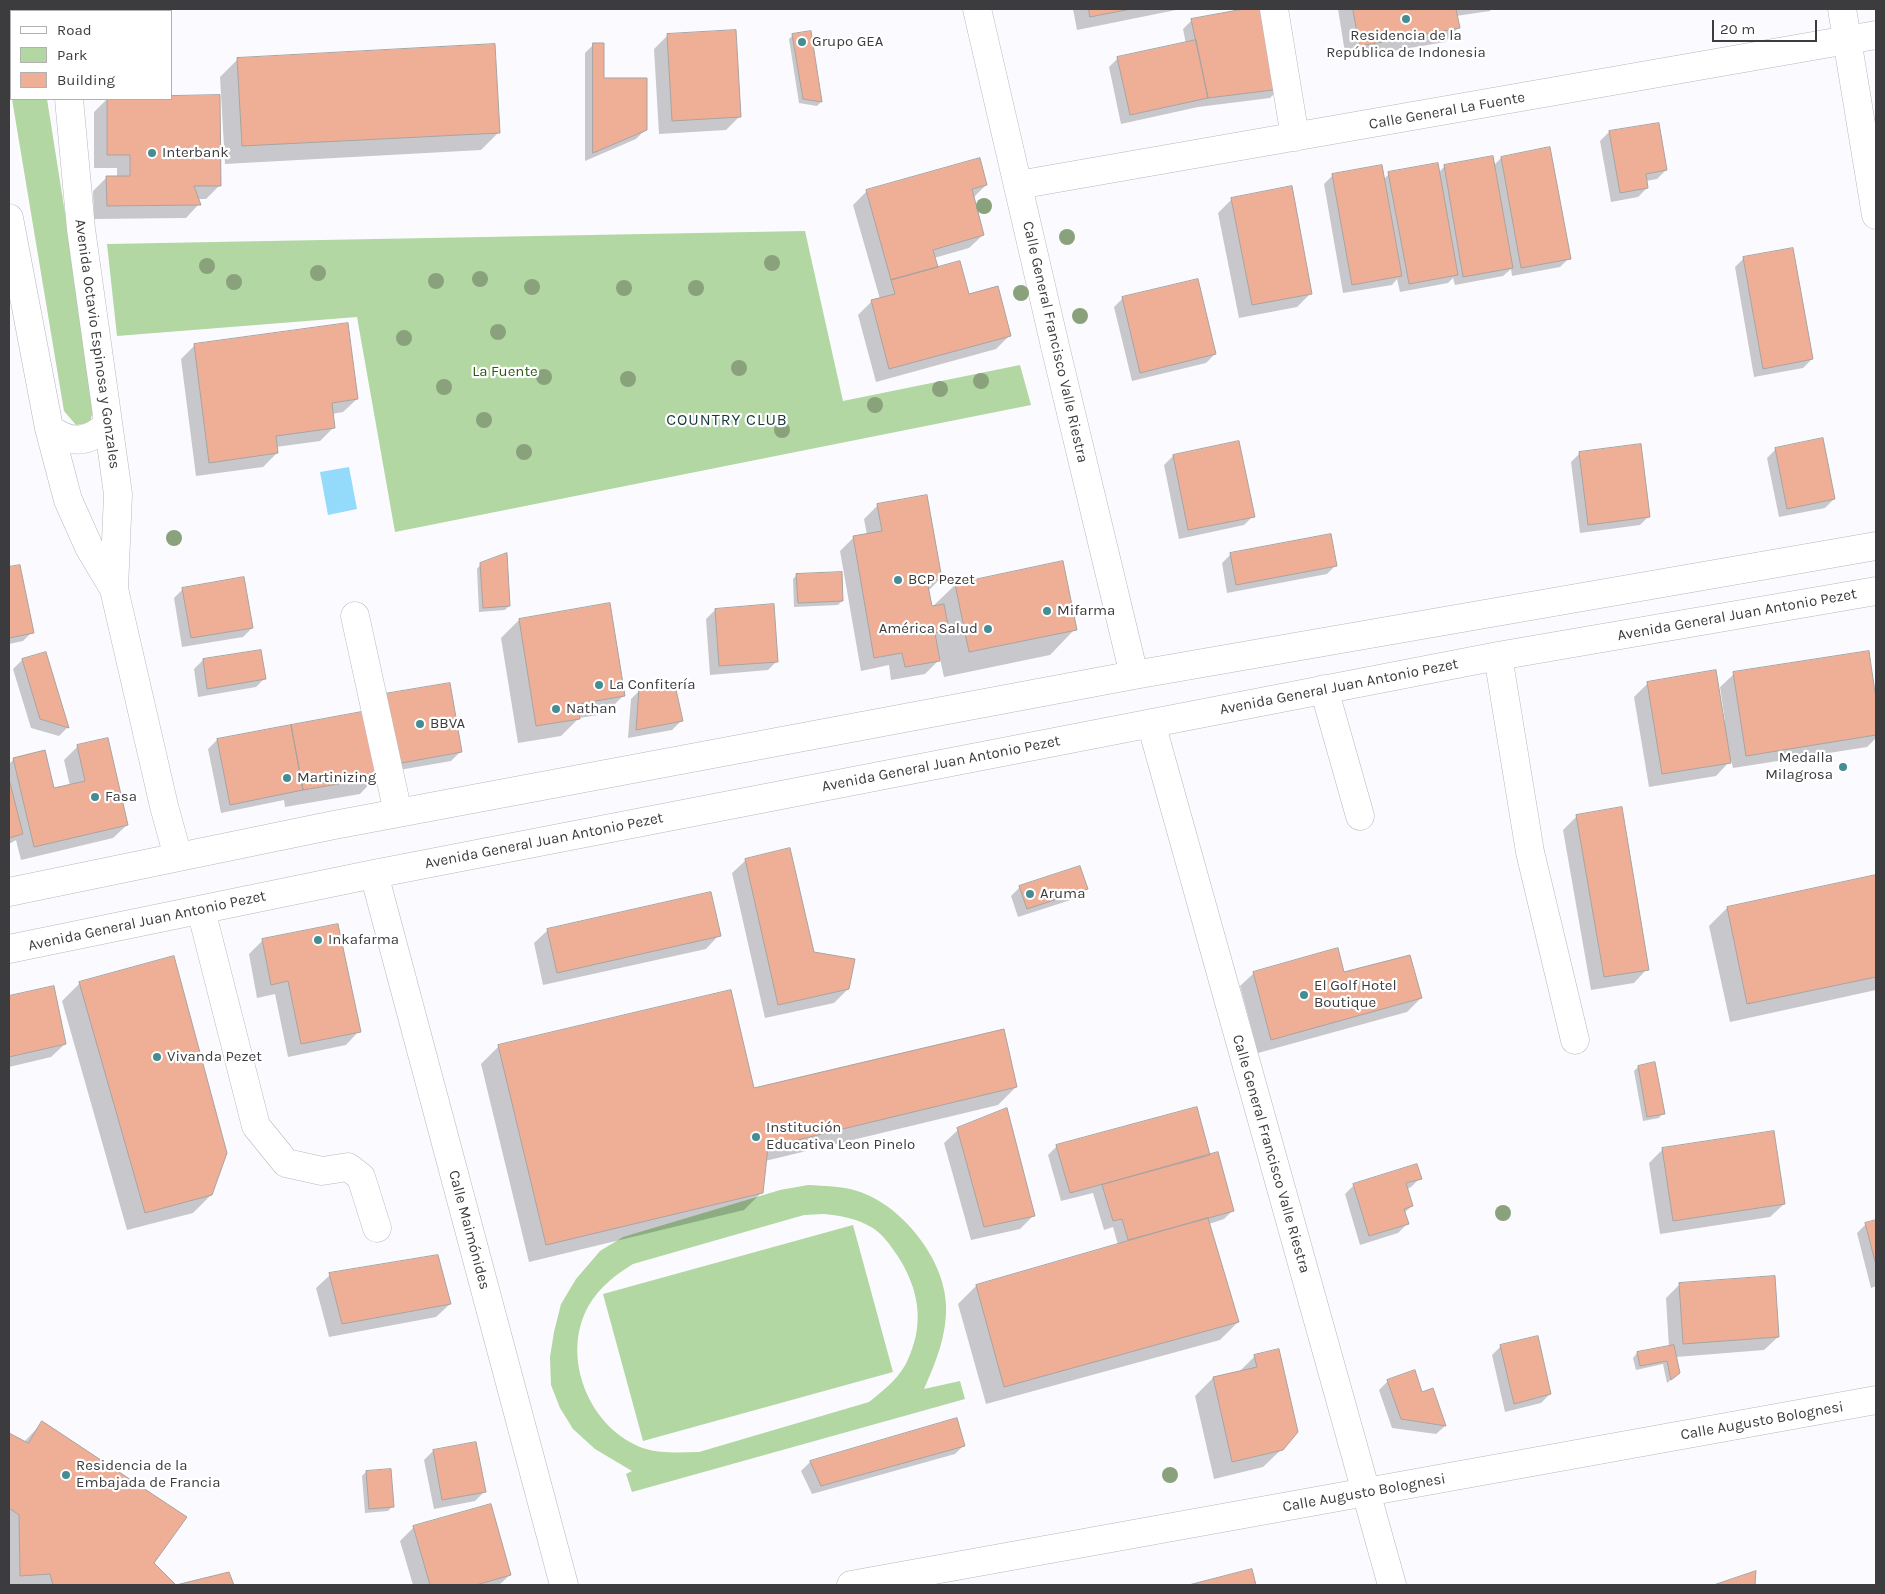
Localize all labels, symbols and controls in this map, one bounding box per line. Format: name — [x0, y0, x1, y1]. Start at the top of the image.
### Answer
legend — [10, 10, 172, 100]
scale bar — [1715, 10, 1820, 42]
marker: Residencia de la República de Indonesia — [1400, 13, 1412, 25]
text: 20 m — [1720, 20, 1755, 38]
text: Road — [57, 21, 92, 39]
place label: Residencia de la República de Indonesia — [1326, 27, 1486, 62]
place label: Grupo GEA — [812, 33, 883, 51]
marker: Grupo GEA — [796, 36, 808, 48]
text: Park — [57, 46, 87, 64]
text: Building — [57, 71, 115, 89]
street label: Calle General La Fuente — [1368, 88, 1526, 134]
place label: Interbank — [162, 144, 229, 162]
marker: Interbank — [146, 147, 158, 159]
street label: Avenida Octavio Espinosa y Gonzales — [71, 218, 123, 470]
street label: Calle General Francisco Valle Riestra — [1018, 219, 1092, 465]
park label: La Fuente — [472, 363, 538, 381]
district label: COUNTRY CLUB — [665, 410, 789, 430]
place label: BCP Pezet — [908, 571, 975, 589]
marker: BCP Pezet — [892, 574, 904, 586]
street label: Avenida General Juan Antonio Pezet — [1616, 585, 1858, 645]
place label: Mifarma — [1057, 602, 1115, 620]
marker: Mifarma — [1041, 605, 1053, 617]
place label: América Salud — [879, 620, 978, 638]
marker: América Salud — [982, 623, 994, 635]
street label: Avenida General Juan Antonio Pezet — [1218, 655, 1460, 719]
place label: La Confitería — [609, 676, 695, 694]
marker: La Confitería — [593, 679, 605, 691]
place label: Nathan — [566, 700, 617, 718]
marker: Nathan — [550, 703, 562, 715]
place label: BBVA — [430, 715, 465, 733]
marker: BBVA — [414, 718, 426, 730]
street label: Avenida General Juan Antonio Pezet — [820, 732, 1062, 796]
place label: Medalla Milagrosa — [1765, 749, 1833, 784]
marker: Medalla Milagrosa — [1837, 761, 1849, 773]
place label: Martinizing — [297, 769, 376, 787]
marker: Martinizing — [281, 772, 293, 784]
place label: Fasa — [105, 788, 137, 806]
marker: Fasa — [89, 791, 101, 803]
street label: Avenida General Juan Antonio Pezet — [423, 809, 665, 873]
place label: Aruma — [1040, 885, 1085, 903]
street label: Avenida General Juan Antonio Pezet — [26, 887, 268, 955]
marker: Aruma — [1024, 888, 1036, 900]
place label: Inkafarma — [328, 931, 399, 949]
marker: Inkafarma — [312, 934, 324, 946]
place label: El Golf Hotel Boutique — [1314, 977, 1397, 1012]
marker: El Golf Hotel Boutique — [1298, 989, 1310, 1001]
street label: Calle General Francisco Valle Riestra — [1228, 1033, 1314, 1275]
place label: Vivanda Pezet — [167, 1048, 262, 1066]
marker: Vivanda Pezet — [151, 1051, 163, 1063]
place label: Institución Educativa Leon Pinelo — [766, 1119, 915, 1154]
marker: Institución Educativa Leon Pinelo — [750, 1131, 762, 1143]
street label: Calle Maimónides — [444, 1168, 494, 1292]
street label: Calle Augusto Bolognesi — [1679, 1398, 1845, 1444]
place label: Residencia de la Embajada de Francia — [76, 1457, 220, 1492]
marker: Residencia de la Embajada de Francia — [60, 1469, 72, 1481]
street label: Calle Augusto Bolognesi — [1281, 1470, 1447, 1516]

